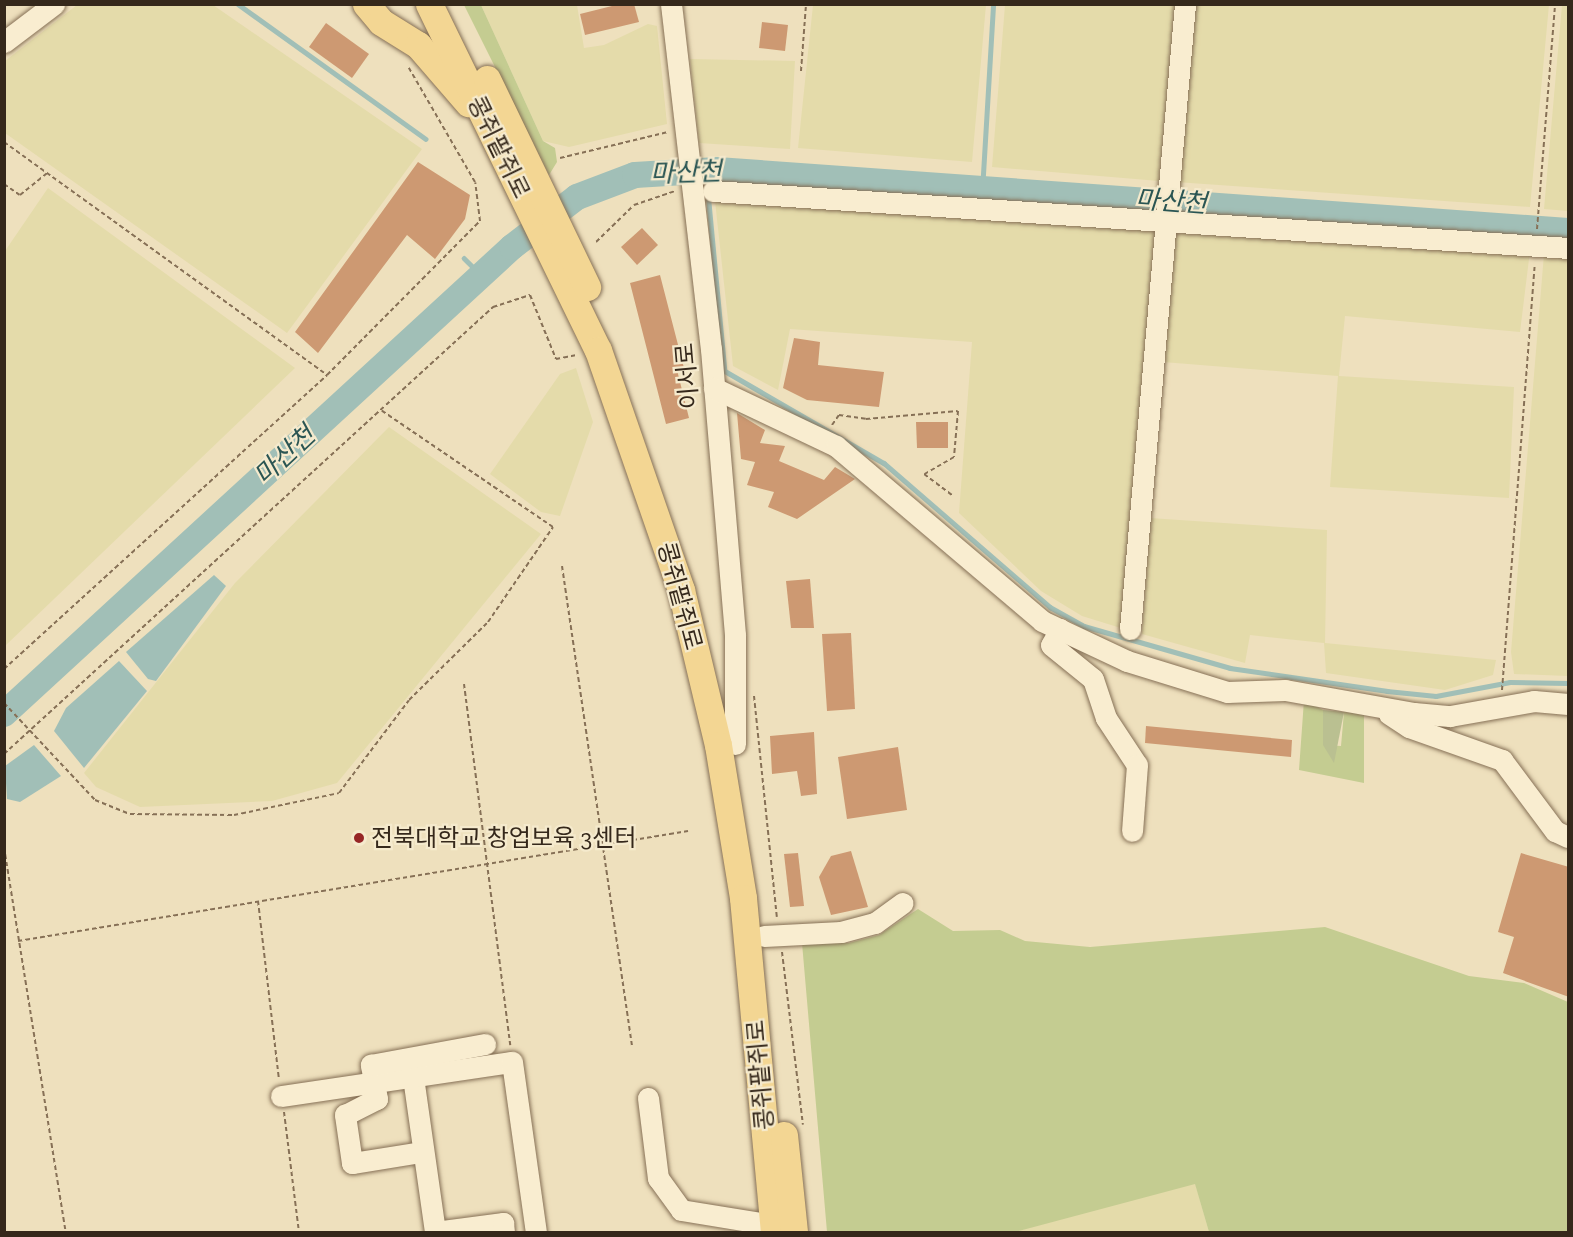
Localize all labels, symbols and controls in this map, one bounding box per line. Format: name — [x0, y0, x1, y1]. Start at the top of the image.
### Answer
street label: 콩쥐팥쥐로 — [462, 91, 536, 203]
water label: 마산천 — [650, 156, 722, 190]
water label: 마산천 — [1134, 184, 1208, 220]
street label: 이서로 — [670, 342, 704, 410]
water label: 마산천 — [248, 420, 322, 492]
street label: 콩쥐팥쥐로 — [652, 539, 708, 653]
place label: 전북대학교 창업보육 3센터 — [371, 824, 637, 852]
marker: 전북대학교 창업보육 3센터 — [352, 831, 366, 845]
street label: 콩쥐팥쥐로 — [741, 1019, 779, 1131]

